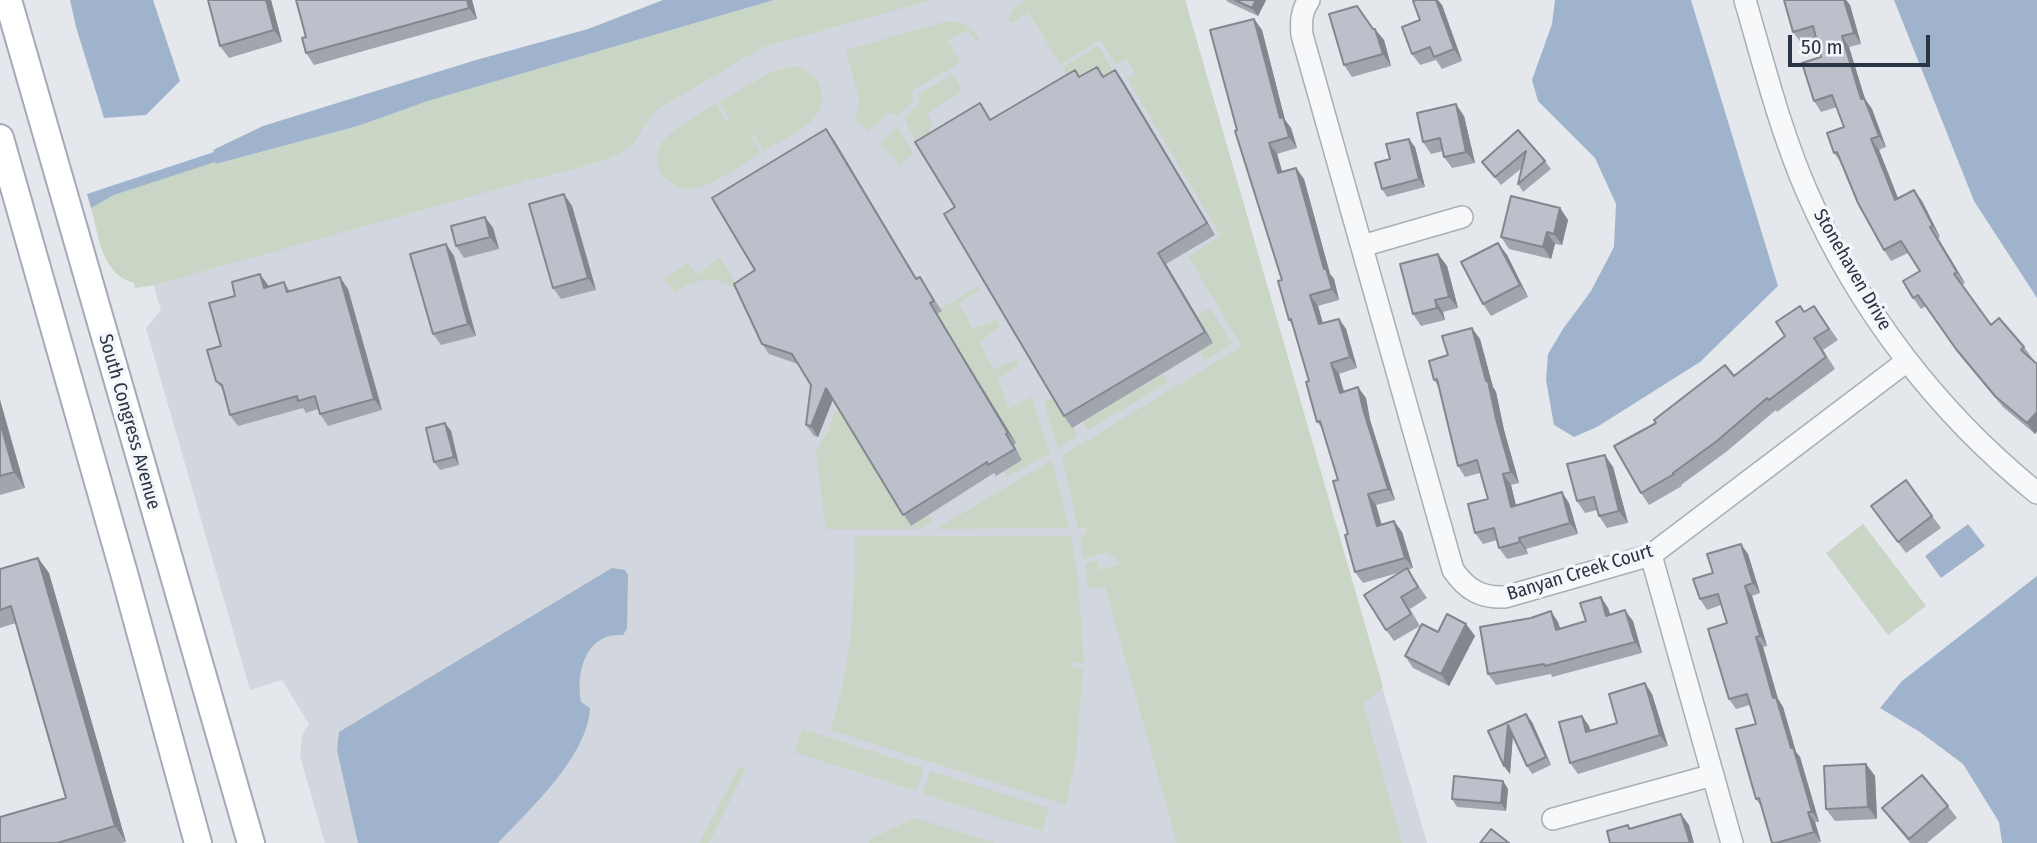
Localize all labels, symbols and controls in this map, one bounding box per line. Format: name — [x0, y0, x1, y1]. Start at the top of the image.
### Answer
scale bar — [1792, 21, 1934, 65]
text: 50 m — [1801, 34, 1843, 60]
street label: Stonehaven Drive — [1808, 205, 1896, 335]
street label: South Congress Avenue — [93, 332, 165, 512]
street label: Banyan Creek Court — [1504, 540, 1656, 606]

